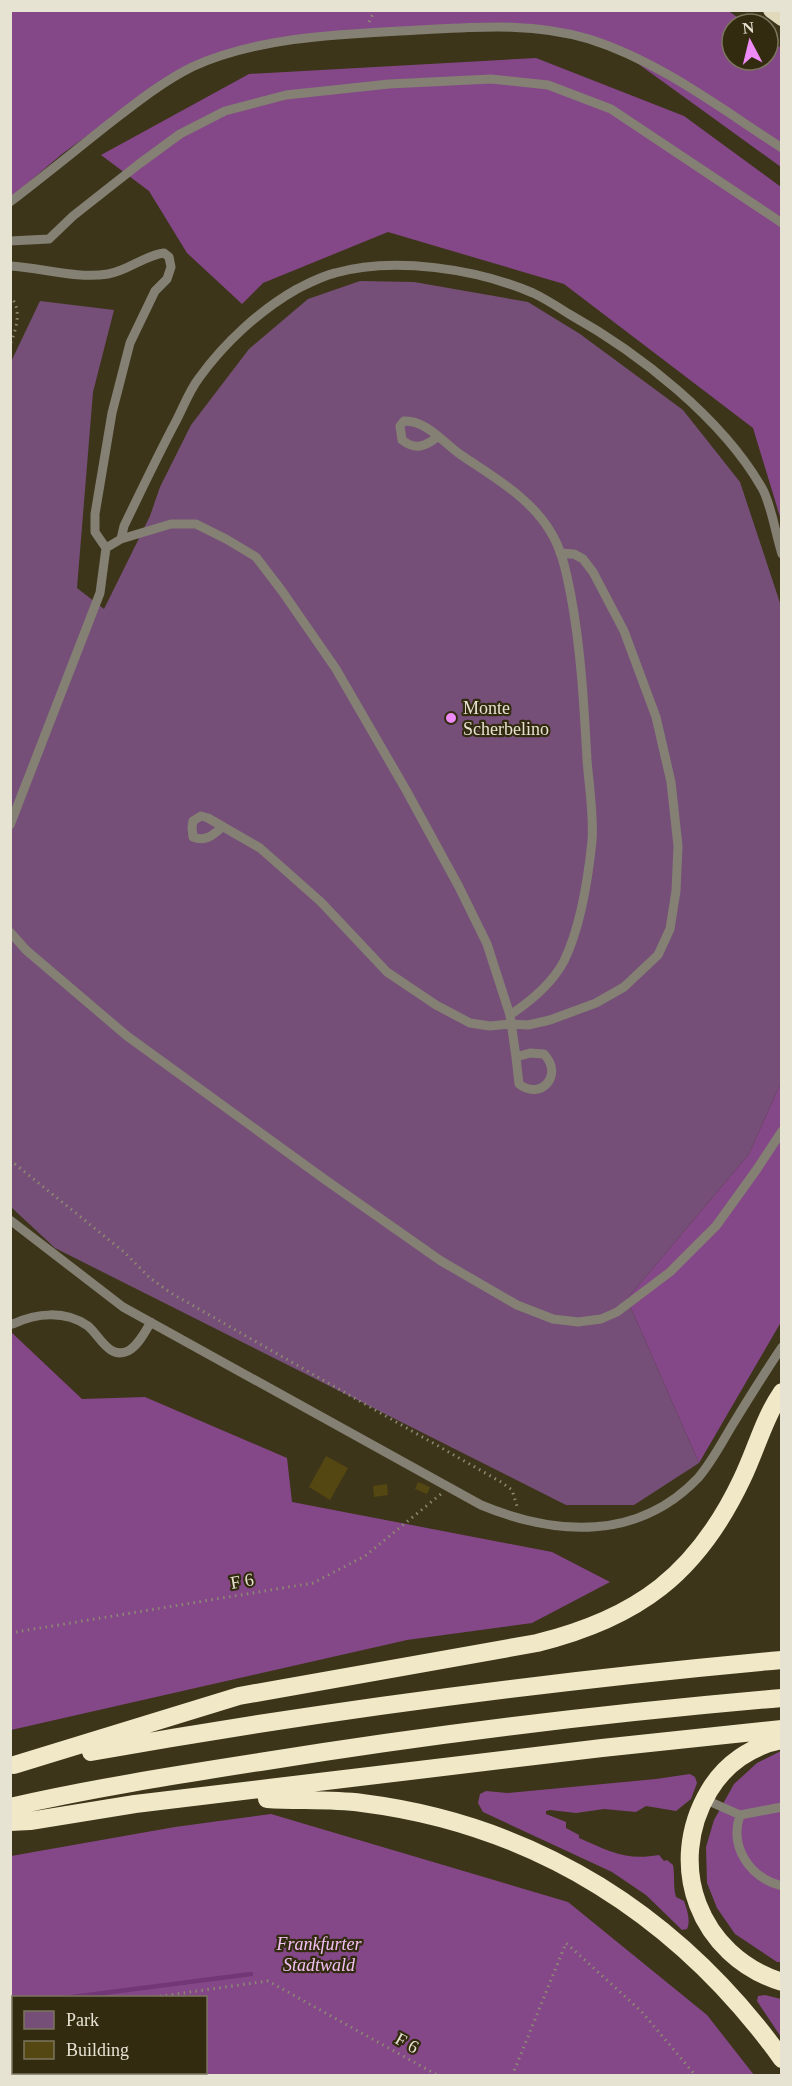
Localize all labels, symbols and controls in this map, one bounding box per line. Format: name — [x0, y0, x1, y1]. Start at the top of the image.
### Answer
north arrow — [720, 12, 780, 72]
text: N — [741, 18, 755, 37]
place label: Monte Scherbelino — [463, 698, 549, 739]
marker: Monte Scherbelino — [444, 711, 458, 725]
street label: F 6 — [229, 1569, 255, 1593]
park label: Frankfurter Stadtwald — [276, 1934, 362, 1975]
legend — [12, 1996, 207, 2074]
text: Park — [66, 2010, 99, 2030]
street label: F 6 — [392, 2029, 422, 2057]
text: Building — [66, 2040, 129, 2060]

